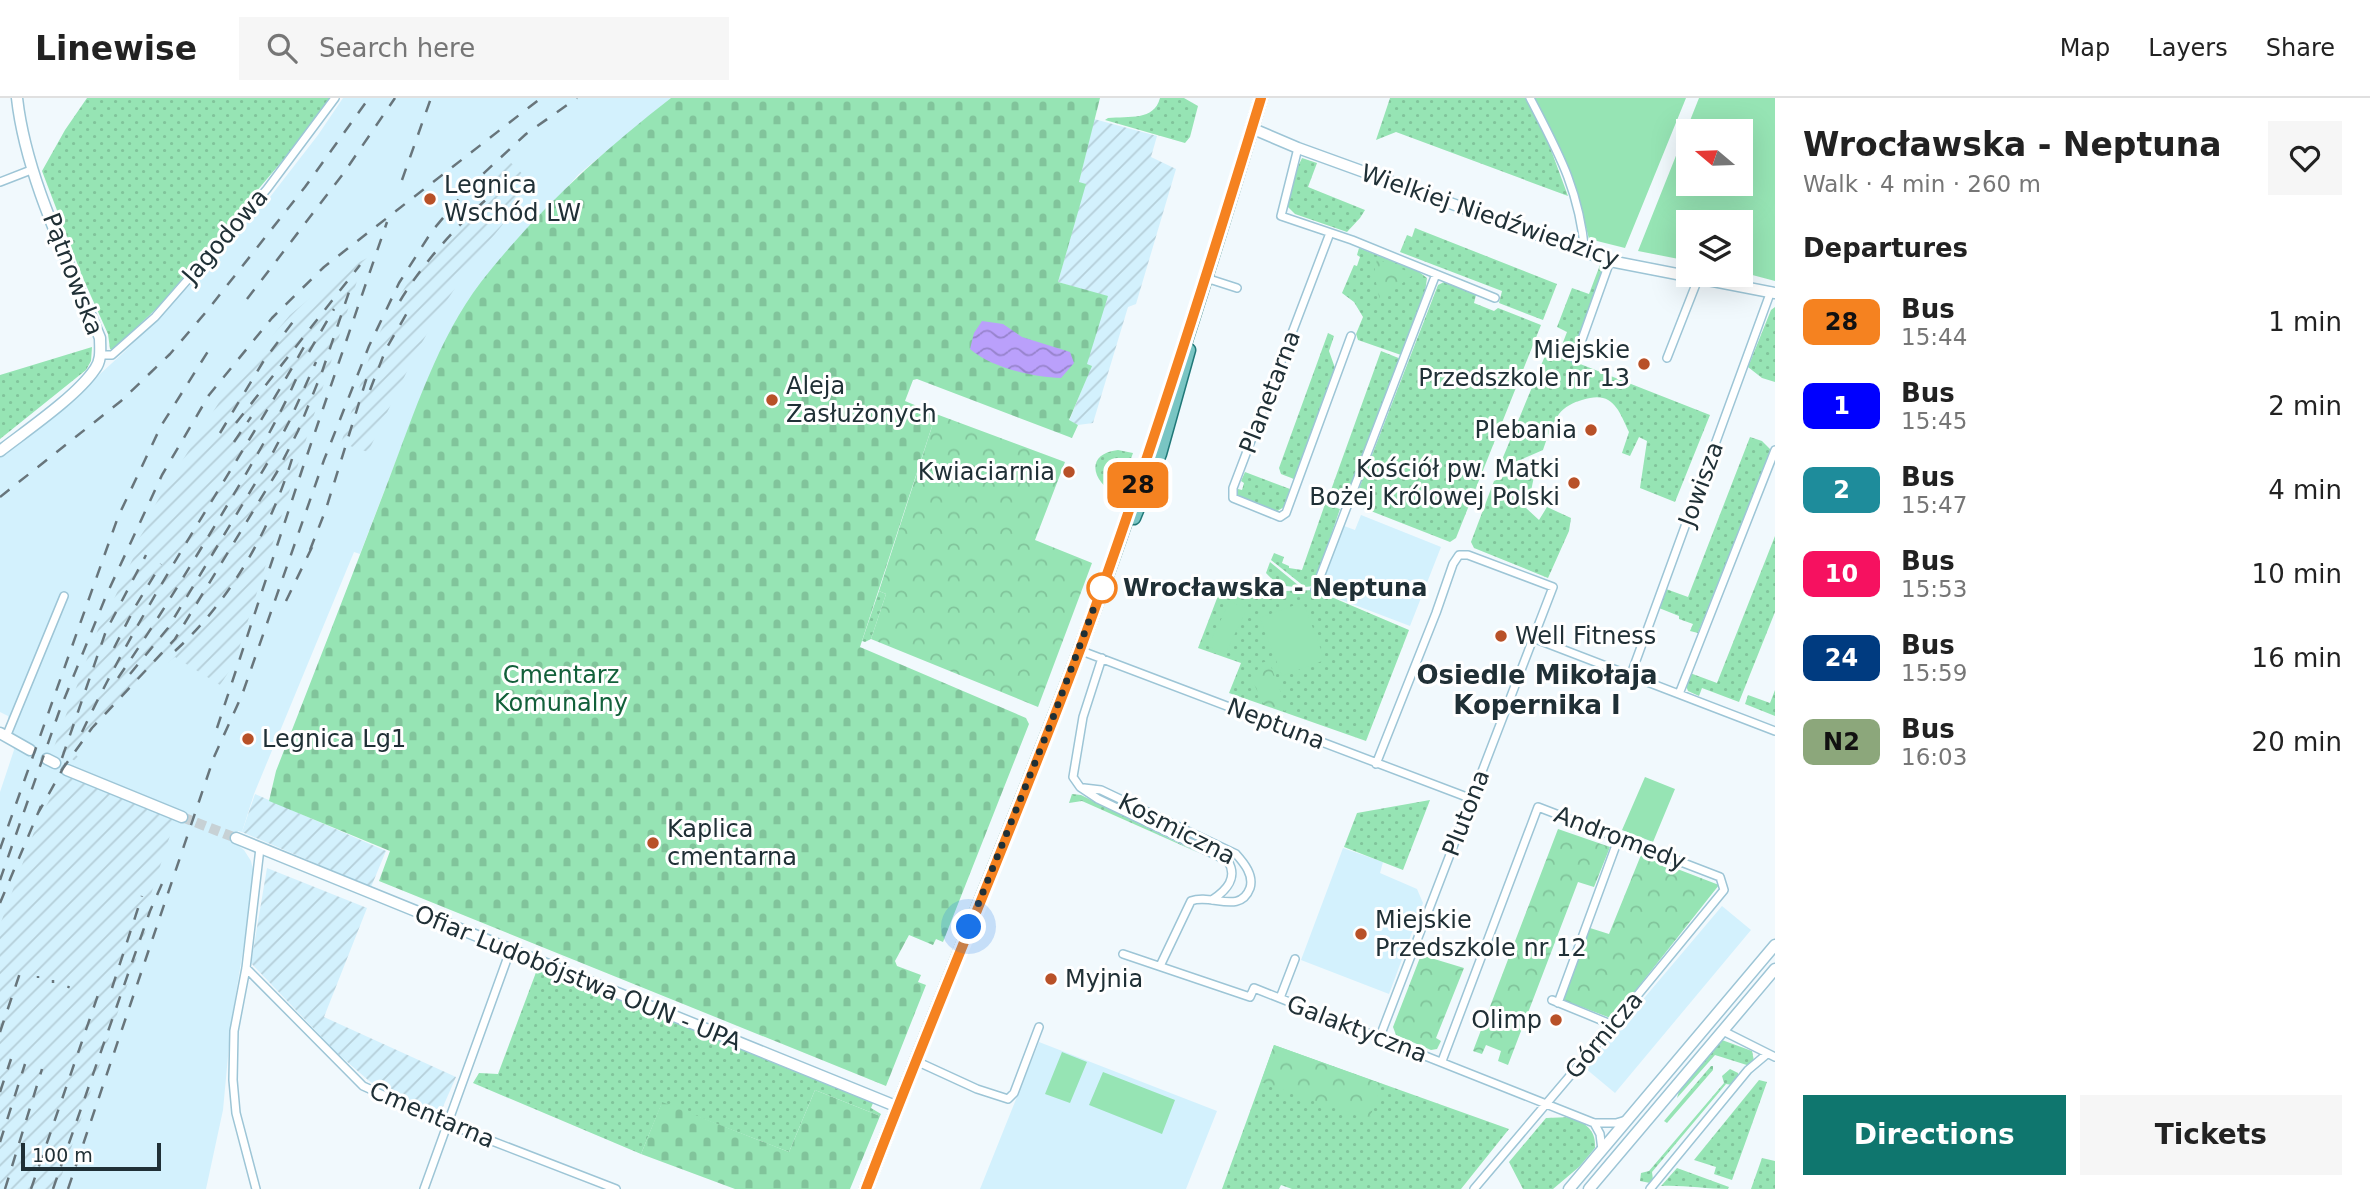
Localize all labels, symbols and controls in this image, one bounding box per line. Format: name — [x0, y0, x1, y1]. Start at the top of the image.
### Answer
search box — [239, 17, 729, 80]
text: Linewise — [35, 29, 197, 68]
icon: search — [263, 29, 301, 67]
text: Search here — [319, 33, 475, 63]
text: Map — [2060, 34, 2110, 62]
text: Layers — [2148, 34, 2228, 62]
text: Share — [2266, 34, 2335, 62]
north arrow — [1676, 119, 1754, 196]
map controls — [1676, 119, 1753, 287]
button: heart — [2268, 121, 2342, 195]
text: Wrocławska - Neptuna — [1803, 125, 2222, 164]
street label: Wielkiej Niedźwiedzicy — [1357, 159, 1623, 273]
place label: Legnica Wschód LW — [444, 171, 581, 227]
text: Walk · 4 min · 260 m — [1803, 171, 2041, 197]
street label: Jagodowa — [175, 183, 274, 290]
marker: Legnica Wschód LW — [422, 191, 438, 207]
street label: Pątnowska — [37, 209, 109, 339]
button: layers — [1676, 210, 1753, 287]
text: Departures — [1803, 233, 1968, 263]
text: Bus — [1901, 294, 1955, 324]
text: 1 min — [2268, 307, 2342, 337]
text: 28 — [1825, 308, 1858, 336]
text: 15:44 — [1901, 324, 1967, 350]
street label: Planetarna — [1234, 327, 1306, 457]
place label: Miejskie Przedszkole nr 13 — [1418, 336, 1630, 392]
marker: Miejskie Przedszkole nr 13 — [1636, 356, 1652, 372]
place label: Aleja Zasłużonych — [786, 372, 937, 428]
text: Bus — [1901, 378, 1955, 408]
text: 2 min — [2268, 391, 2342, 421]
marker: Aleja Zasłużonych — [764, 392, 780, 408]
text: 1 — [1833, 392, 1850, 420]
text: 15:45 — [1901, 408, 1967, 434]
place label: Plebania — [1475, 416, 1577, 444]
marker: Plebania — [1583, 422, 1599, 438]
street label: Jowisza — [1672, 438, 1729, 532]
place label: Kościół pw. Matki Bożej Królowej Polski — [1309, 455, 1560, 511]
place label: Kwiaciarnia — [918, 458, 1055, 486]
line badge: 28 — [1106, 462, 1170, 508]
text: Bus — [1901, 462, 1955, 492]
marker: Kwiaciarnia — [1061, 464, 1077, 480]
text: 28 — [1121, 471, 1155, 499]
marker: Kościół pw. Matki Bożej Królowej Polski — [1566, 475, 1582, 491]
text: 4 min — [2268, 475, 2342, 505]
text: 2 — [1833, 476, 1850, 504]
text: 15:47 — [1901, 492, 1967, 518]
text: Bus — [1901, 546, 1955, 576]
text: 10 min — [2252, 559, 2342, 589]
text: 10 — [1825, 560, 1858, 588]
marker: Wrocławska - Neptuna — [1087, 573, 1117, 603]
place label: Wrocławska - Neptuna — [1123, 574, 1427, 602]
text: 15:53 — [1901, 576, 1967, 602]
place label: Well Fitness — [1515, 622, 1656, 650]
marker: Well Fitness — [1493, 628, 1509, 644]
text: Bus — [1901, 630, 1955, 660]
text: 16 min — [2252, 643, 2342, 673]
text: 24 — [1825, 644, 1858, 672]
district label: Osiedle Mikołaja Kopernika I — [1416, 660, 1658, 720]
text: 15:59 — [1901, 660, 1967, 686]
park label: Cmentarz Komunalny — [494, 661, 628, 717]
street label: Neptuna — [1223, 693, 1329, 755]
text: Bus — [1901, 714, 1955, 744]
place label: Legnica Lg1 — [262, 725, 406, 753]
text: 20 min — [2252, 727, 2342, 757]
text: N2 — [1823, 728, 1860, 756]
marker: Legnica Lg1 — [240, 731, 256, 747]
text: 16:03 — [1901, 744, 1967, 770]
street label: Plutona — [1437, 766, 1495, 860]
street label: Kosmiczna — [1114, 788, 1240, 870]
street label: Andromedy — [1550, 800, 1690, 876]
place label: Kaplica cmentarna — [667, 815, 797, 871]
marker: Kaplica cmentarna — [645, 835, 661, 851]
street label: Ofiar Ludobójstwa OUN - UPA — [410, 899, 746, 1057]
place label: Miejskie Przedszkole nr 12 — [1375, 906, 1587, 962]
your location — [951, 909, 986, 944]
marker: Miejskie Przedszkole nr 12 — [1353, 926, 1369, 942]
place label: Myjnia — [1065, 965, 1143, 993]
marker: Myjnia — [1043, 971, 1059, 987]
street label: Górnicza — [1559, 986, 1649, 1084]
street label: Galaktyczna — [1283, 989, 1431, 1069]
place label: Olimp — [1471, 1006, 1542, 1034]
marker: Olimp — [1548, 1012, 1564, 1028]
street label: Cmentarna — [365, 1076, 499, 1154]
button: Directions — [1803, 1095, 2066, 1175]
button: Tickets — [2080, 1095, 2342, 1175]
scale bar — [21, 1140, 161, 1172]
text: 100 m — [32, 1144, 93, 1166]

